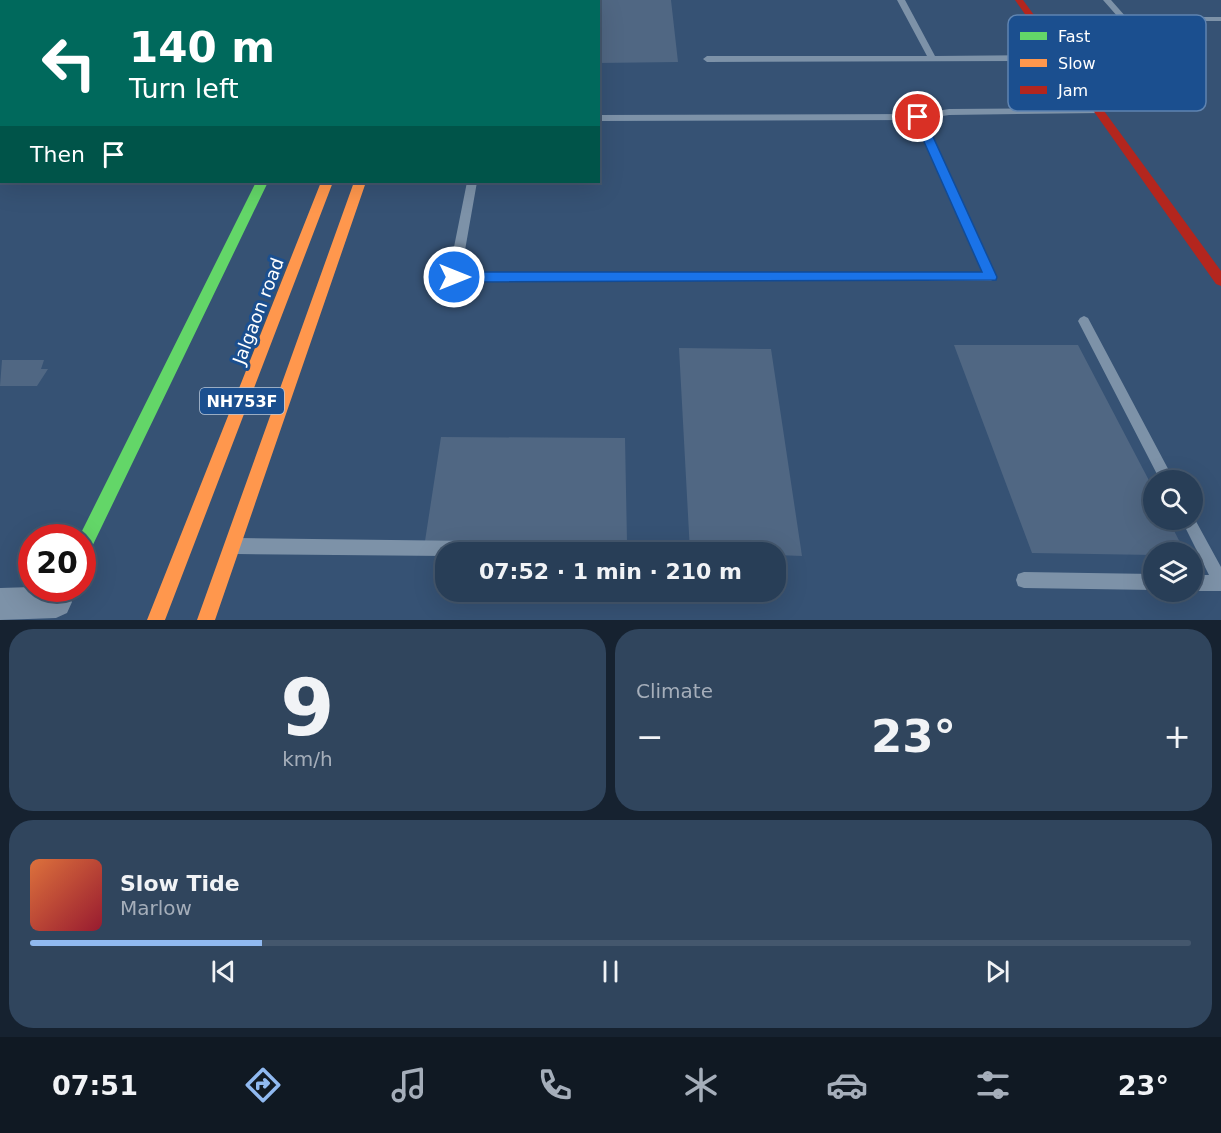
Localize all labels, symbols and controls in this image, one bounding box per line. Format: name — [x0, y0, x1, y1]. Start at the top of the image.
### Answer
legend — [1008, 15, 1206, 111]
text: 140 m — [129, 23, 275, 72]
icon: left — [30, 24, 108, 102]
text: Fast — [1058, 27, 1090, 46]
text: Slow — [1058, 54, 1095, 73]
text: Turn left — [129, 73, 239, 104]
text: Jam — [1057, 81, 1088, 100]
pin — [892, 91, 943, 142]
icon: arrive — [901, 100, 934, 133]
icon: arrive — [97, 138, 130, 171]
text: Then — [30, 142, 85, 167]
position arrow — [422, 245, 486, 309]
street label: Jalgaon road — [228, 255, 288, 368]
road number: NH753F — [200, 388, 284, 414]
map controls — [1143, 470, 1203, 602]
button: search — [1143, 470, 1203, 530]
speed limit sign: 20 — [18, 524, 96, 602]
button: layers — [1143, 542, 1203, 602]
text: 07:52 · 1 min · 210 m — [479, 559, 742, 584]
text: 9 — [280, 663, 335, 753]
text: Climate — [636, 679, 713, 703]
text: 23° — [871, 710, 956, 763]
text: − — [636, 717, 664, 756]
text: + — [1163, 717, 1191, 756]
text: km/h — [282, 747, 333, 771]
text: Slow Tide — [120, 871, 240, 896]
text: Marlow — [120, 896, 192, 920]
icon: previous — [207, 955, 240, 988]
icon: pause — [594, 955, 627, 988]
icon: next — [981, 955, 1014, 988]
icon: directions — [242, 1064, 284, 1106]
icon: music — [388, 1064, 430, 1106]
icon: phone — [534, 1064, 576, 1106]
icon: climate — [680, 1064, 722, 1106]
icon: car — [826, 1064, 868, 1106]
icon: filters — [972, 1064, 1014, 1106]
text: 07:51 — [52, 1070, 138, 1101]
text: 23° — [1118, 1070, 1169, 1101]

